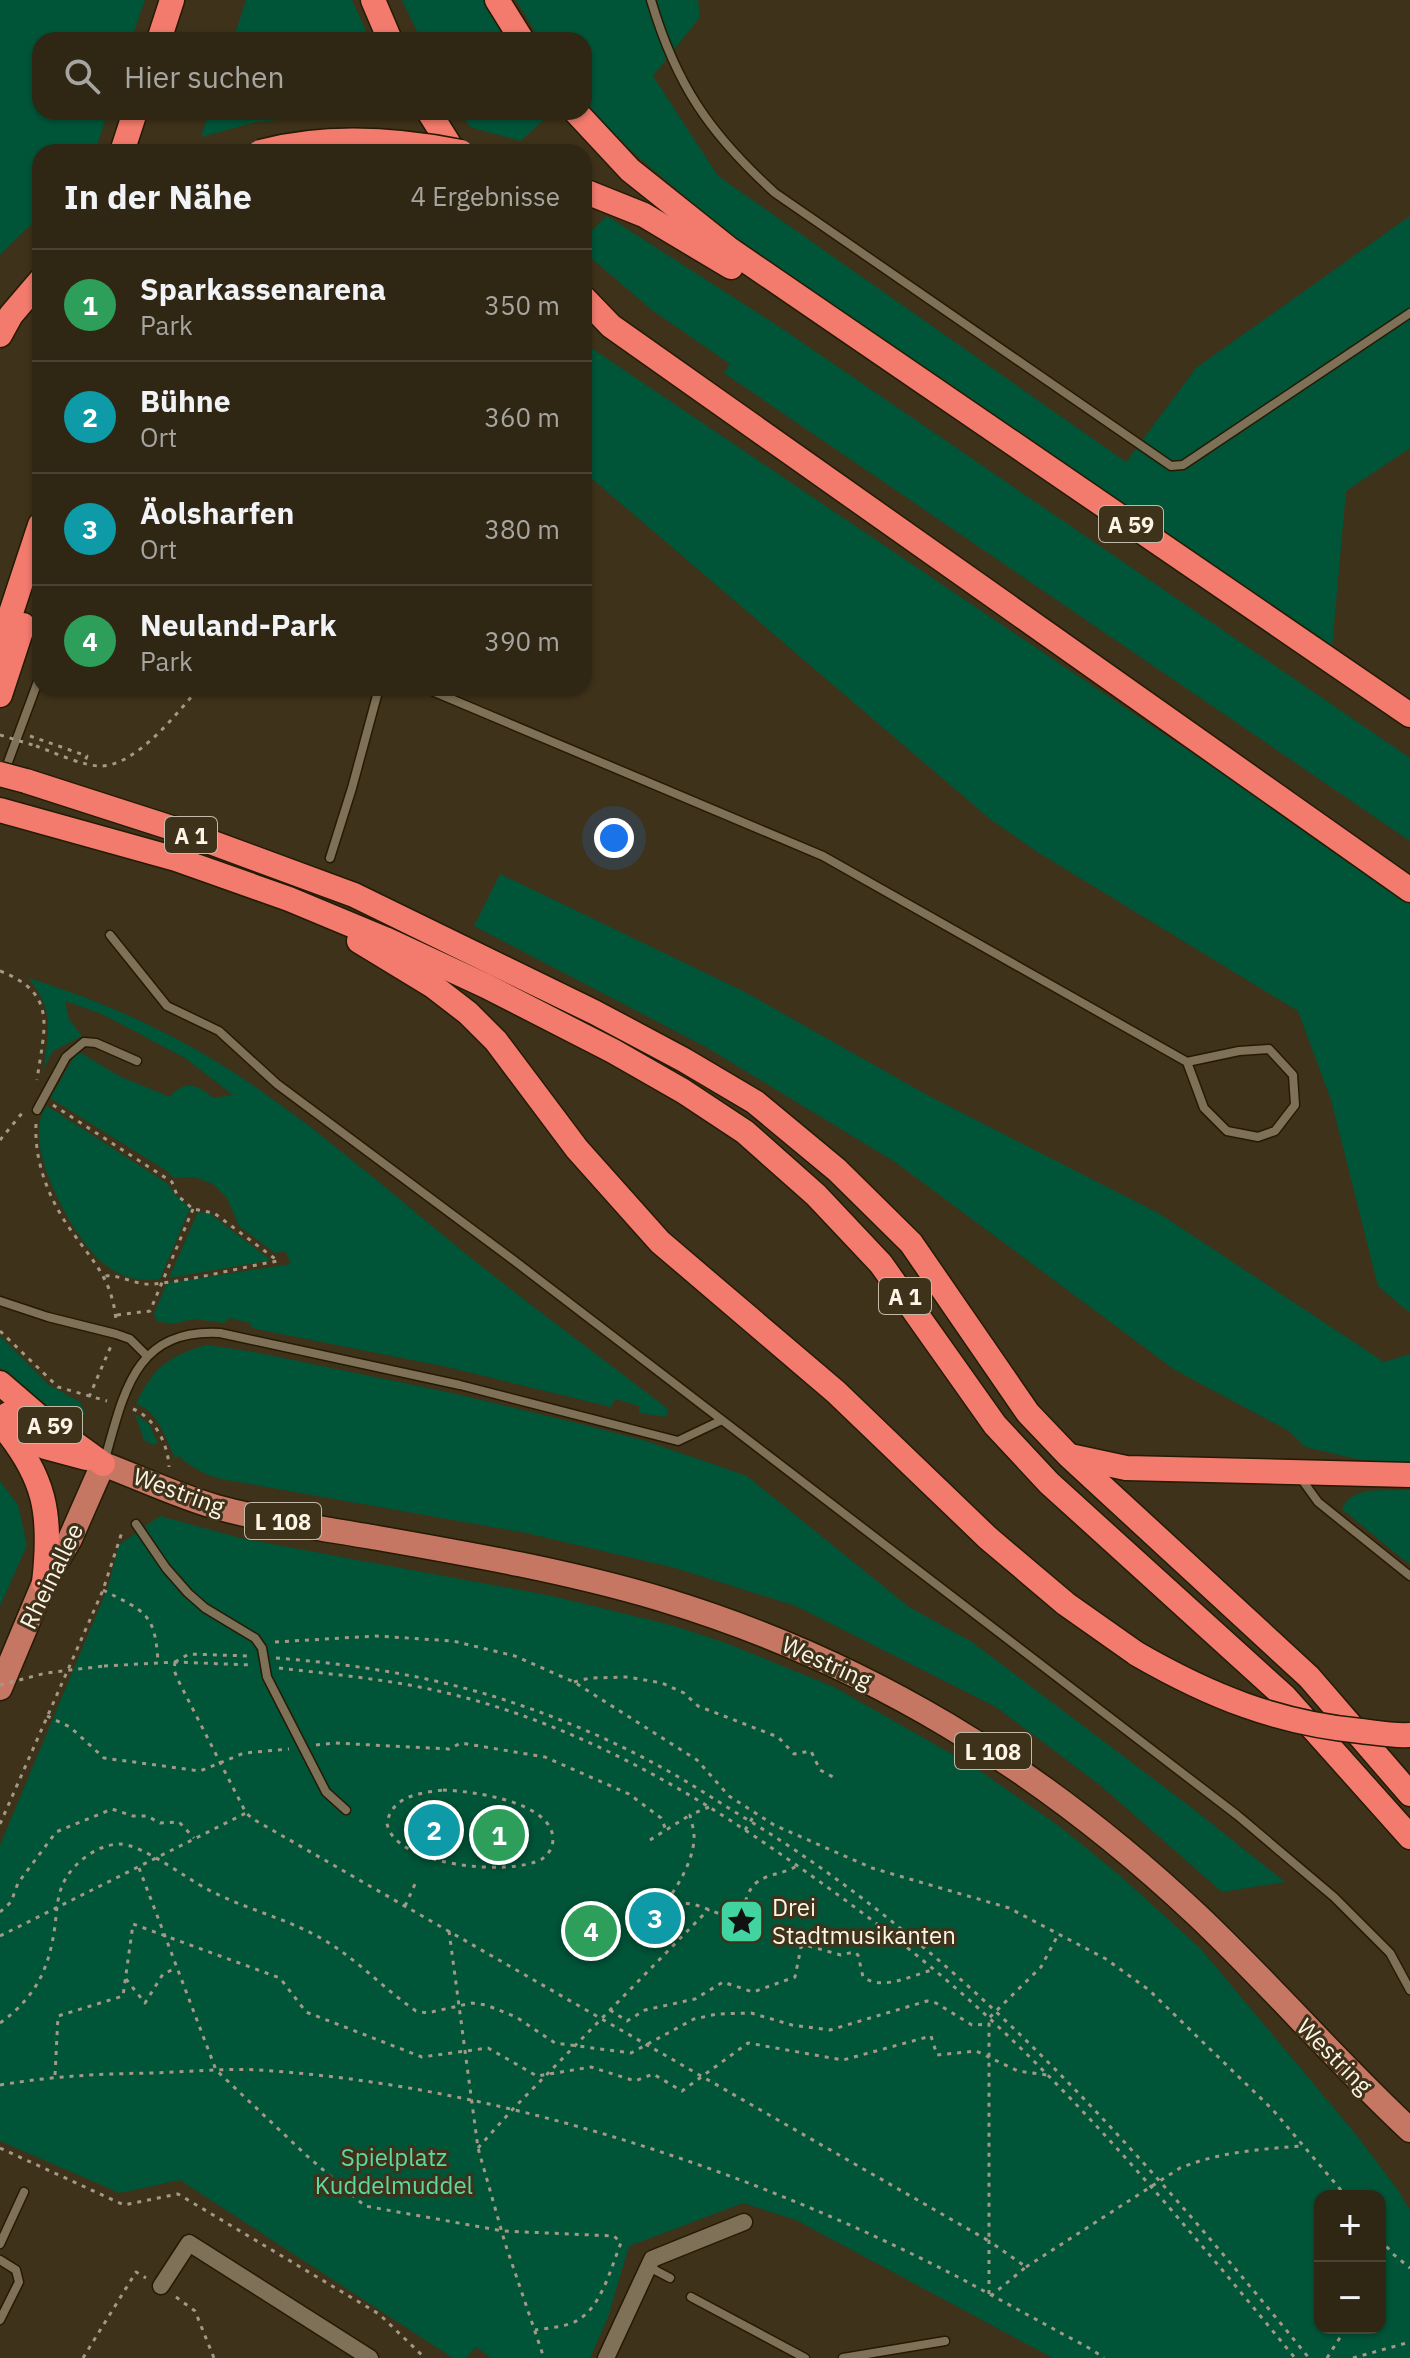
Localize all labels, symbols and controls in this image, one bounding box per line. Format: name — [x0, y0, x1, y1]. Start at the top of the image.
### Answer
search box — [32, 32, 592, 120]
icon: search — [60, 54, 104, 98]
text: Hier suchen — [124, 57, 285, 96]
text: In der Nähe — [64, 174, 252, 218]
text: 4 Ergebnisse — [411, 179, 560, 213]
text: Sparkassenarena — [140, 269, 386, 308]
text: 1 — [82, 288, 98, 322]
text: 350 m — [484, 288, 560, 322]
text: Park — [140, 308, 193, 342]
text: Bühne — [140, 381, 231, 420]
text: 2 — [82, 400, 98, 434]
text: 360 m — [484, 400, 560, 434]
text: Ort — [140, 420, 177, 454]
text: Äolsharfen — [140, 493, 294, 532]
road number: A 59 — [1099, 506, 1163, 542]
text: 3 — [82, 512, 98, 546]
text: 380 m — [484, 512, 560, 546]
text: Ort — [140, 532, 177, 566]
text: Neuland-Park — [140, 605, 337, 644]
text: 4 — [82, 624, 98, 658]
text: 390 m — [484, 624, 560, 658]
text: Park — [140, 644, 193, 678]
road number: A 1 — [165, 817, 217, 853]
your location — [594, 818, 634, 858]
road number: A 1 — [879, 1278, 931, 1314]
road number: A 59 — [18, 1407, 82, 1443]
street label: Westring — [129, 1460, 230, 1522]
road number: L 108 — [245, 1503, 321, 1539]
street label: Rheinallee — [12, 1518, 90, 1634]
street label: Westring — [777, 1628, 877, 1696]
road number: L 108 — [955, 1733, 1031, 1769]
pin: 2 — [408, 1800, 460, 1860]
pin: 1 — [473, 1805, 525, 1865]
pin: 3 — [629, 1888, 681, 1948]
place label: Drei Stadtmusikanten — [772, 1891, 956, 1951]
place icon: Drei Stadtmusikanten — [717, 1897, 765, 1945]
pin: 4 — [565, 1901, 617, 1961]
street label: Westring — [1290, 2011, 1380, 2101]
park label: Spielplatz Kuddelmuddel — [315, 2141, 473, 2201]
map controls — [1314, 2190, 1386, 2334]
button: + — [1314, 2190, 1386, 2262]
button: − — [1314, 2262, 1386, 2334]

